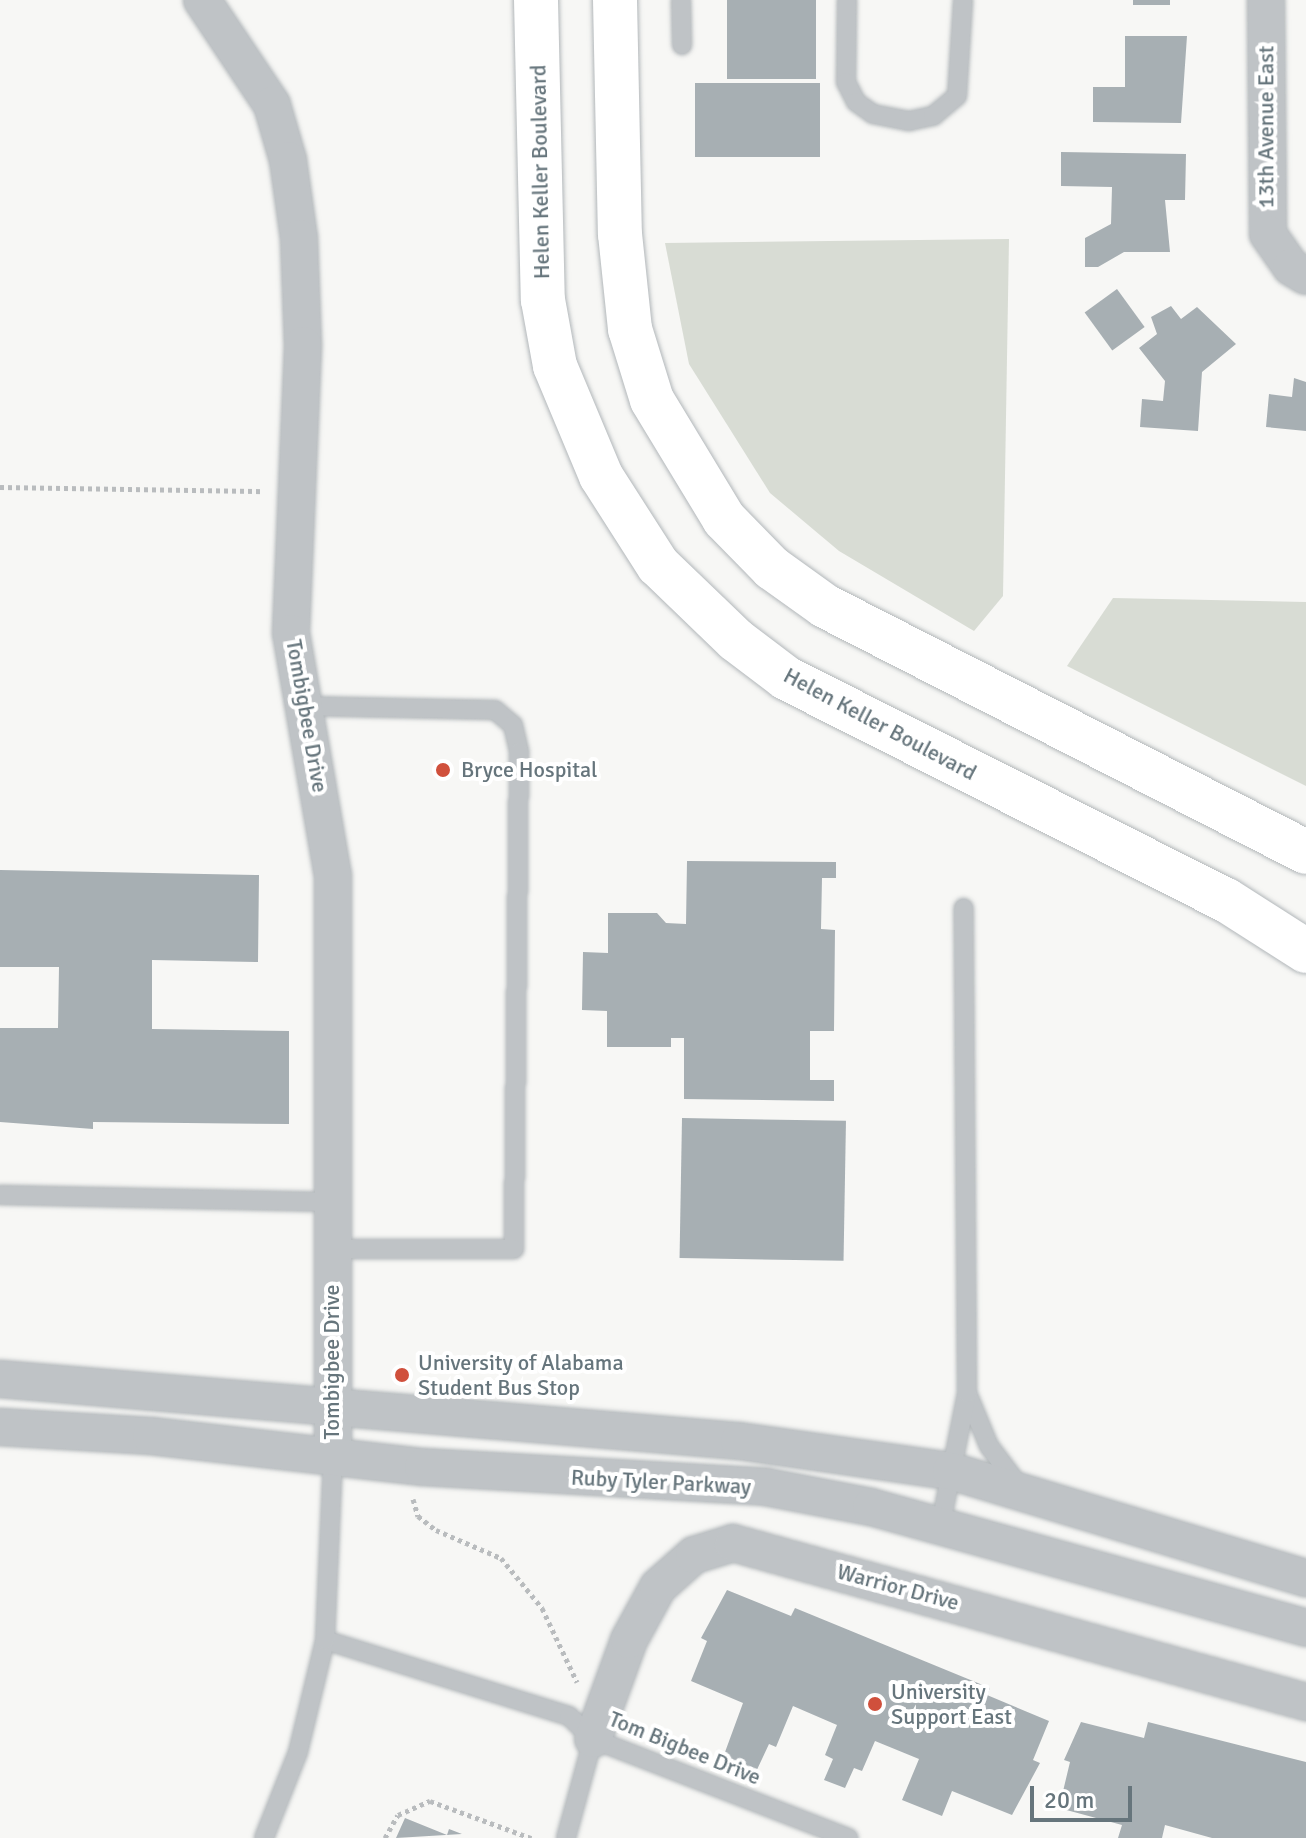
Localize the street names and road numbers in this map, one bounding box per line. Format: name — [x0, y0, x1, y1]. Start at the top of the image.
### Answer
street label: 13th Avenue East — [1253, 46, 1279, 208]
street label: Helen Keller Boulevard — [525, 65, 555, 279]
street label: Tombigbee Drive — [281, 637, 333, 795]
street label: Helen Keller Boulevard — [779, 662, 981, 786]
street label: Tombigbee Drive — [319, 1285, 345, 1439]
street label: Ruby Tyler Parkway — [570, 1464, 752, 1500]
street label: Warrior Drive — [834, 1558, 962, 1616]
street label: Tom Bigbee Drive — [605, 1706, 765, 1790]

